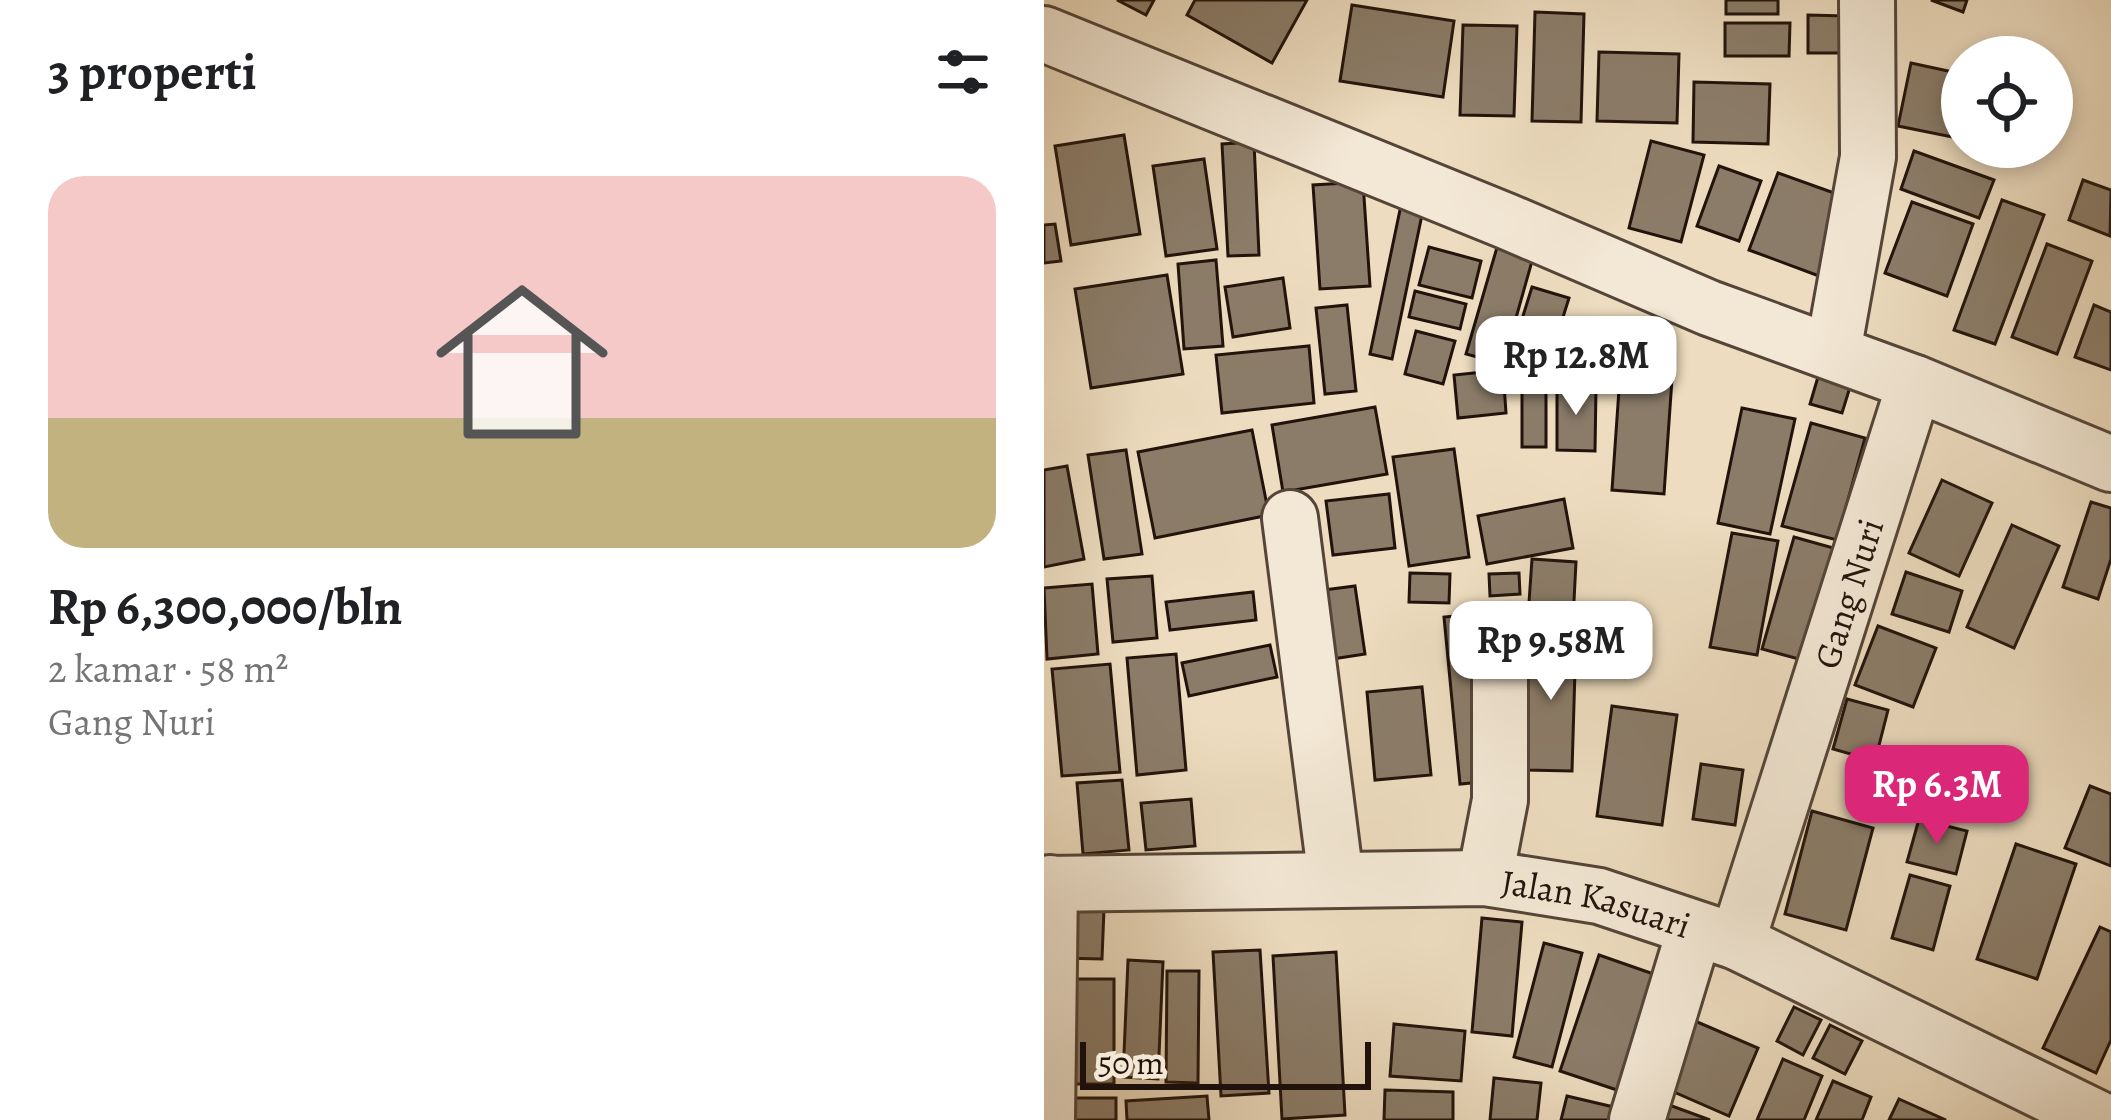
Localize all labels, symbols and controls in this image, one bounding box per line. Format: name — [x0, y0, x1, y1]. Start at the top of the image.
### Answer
map controls — [1941, 36, 2073, 168]
button: locate — [1941, 36, 2073, 168]
text: 3 properti — [48, 37, 257, 107]
icon: filters — [930, 39, 996, 105]
icon: home — [414, 254, 630, 470]
pin: Rp 12.8M — [1452, 316, 1700, 418]
text: Rp 12.8M — [1503, 328, 1650, 381]
street label: Gang Nuri — [1801, 512, 1895, 674]
text: Rp 6,300,000/bln — [48, 572, 402, 642]
pin: Rp 9.58M — [1427, 601, 1675, 703]
text: Rp 9.58M — [1477, 613, 1625, 666]
text: 2 kamar · 58 m² — [48, 642, 288, 695]
text: Gang Nuri — [48, 695, 216, 748]
pin: Rp 6.3M — [1826, 745, 2048, 847]
text: Rp 6.3M — [1872, 757, 2002, 810]
street label: Jalan Kasuari — [1498, 856, 1697, 949]
scale bar — [1080, 1036, 1371, 1089]
text: 50 m — [1098, 1040, 1164, 1085]

